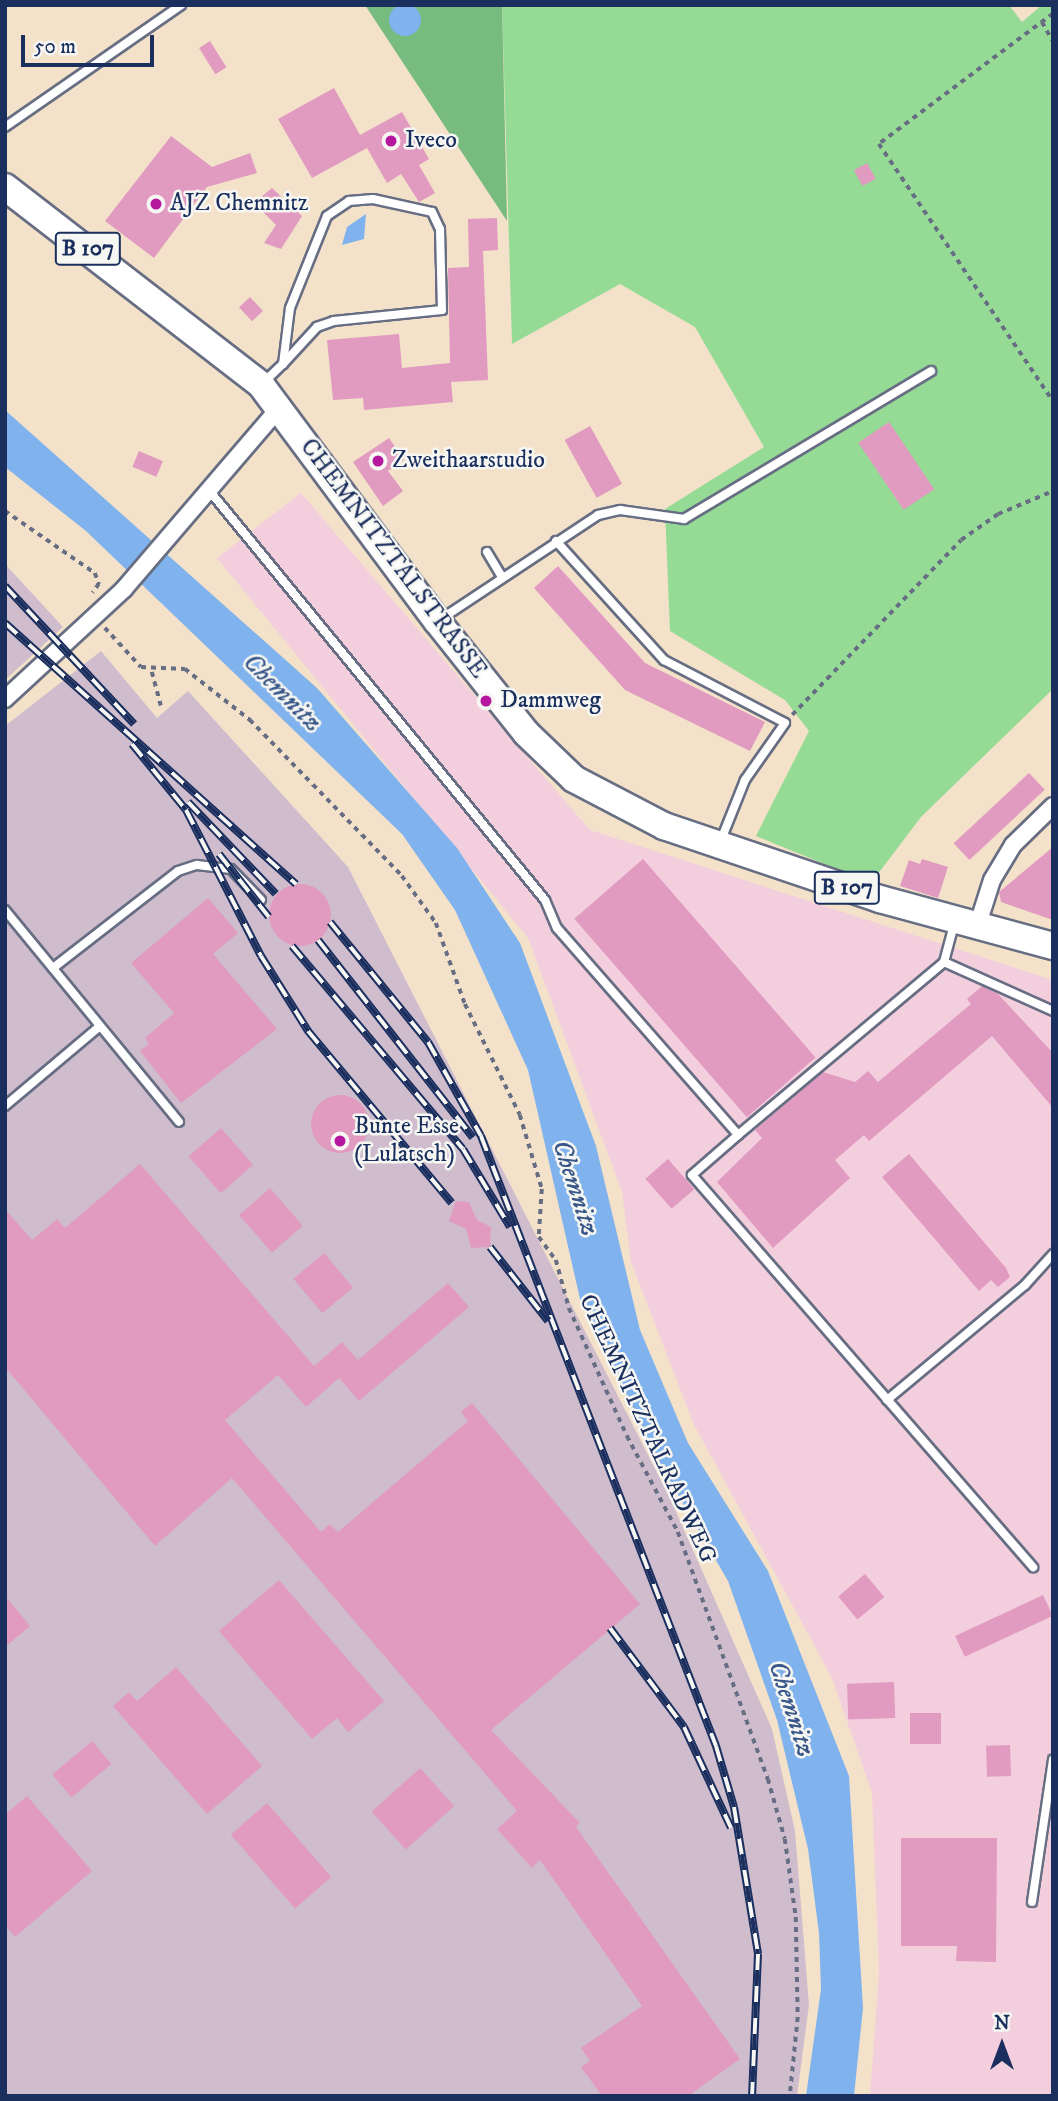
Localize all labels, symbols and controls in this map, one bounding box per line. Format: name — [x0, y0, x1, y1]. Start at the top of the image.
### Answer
scale bar — [24, 21, 158, 65]
text: 50 m — [34, 34, 76, 60]
place label: Iveco — [405, 127, 457, 155]
marker: Iveco — [383, 133, 399, 149]
place label: AJZ Chemnitz — [170, 190, 308, 218]
marker: AJZ Chemnitz — [148, 196, 164, 212]
road number: B 107 — [55, 230, 121, 268]
street label: CHEMNITZTALSTRASSE — [293, 434, 493, 684]
place label: Zweithaarstudio — [392, 447, 545, 475]
marker: Zweithaarstudio — [370, 453, 386, 469]
water label: Chemnitz — [236, 647, 328, 739]
place label: Dammweg — [500, 687, 601, 715]
marker: Dammweg — [478, 693, 494, 709]
road number: B 107 — [814, 868, 880, 908]
place label: Bunte Esse (Lulatsch) — [354, 1113, 459, 1169]
marker: Bunte Esse (Lulatsch) — [332, 1133, 348, 1149]
water label: Chemnitz — [545, 1136, 605, 1240]
street label: CHEMNITZTALRADWEG — [572, 1290, 722, 1568]
water label: Chemnitz — [761, 1657, 821, 1761]
north arrow — [967, 2010, 1037, 2080]
text: N — [994, 2012, 1010, 2035]

